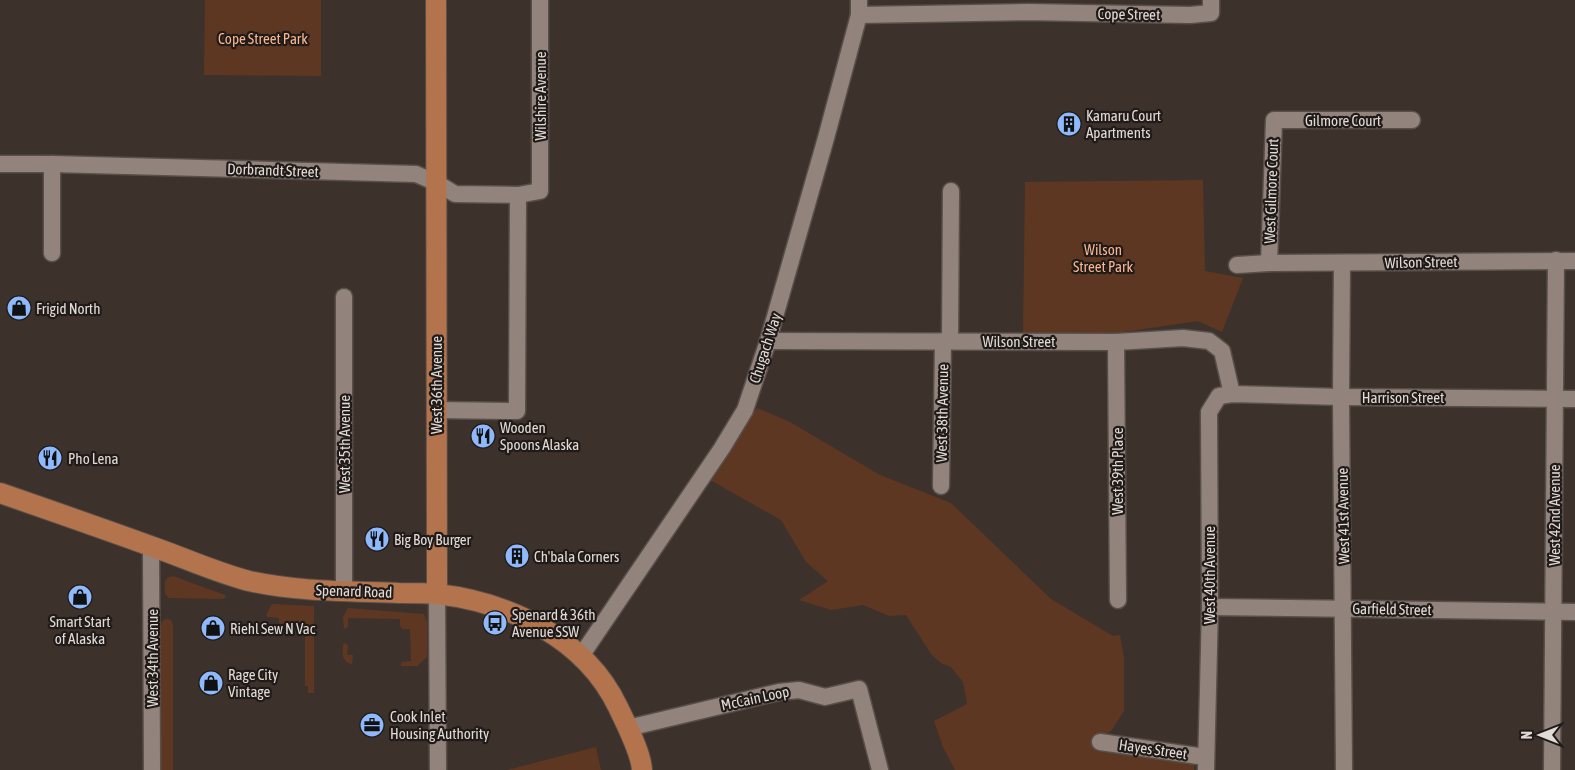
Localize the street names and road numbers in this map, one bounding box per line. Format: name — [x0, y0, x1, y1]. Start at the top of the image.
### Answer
street label: Cope Street — [1098, 5, 1160, 23]
street label: Wilshire Avenue — [532, 51, 549, 141]
street label: Gilmore Court — [1305, 112, 1381, 129]
street label: West Gilmore Court — [1261, 138, 1281, 244]
street label: Dorbrandt Street — [227, 160, 319, 180]
street label: Wilson Street — [1384, 253, 1458, 271]
street label: Chugach Way — [746, 311, 784, 385]
street label: Wilson Street — [983, 333, 1055, 350]
street label: West 36th Avenue — [428, 336, 445, 434]
street label: West 38th Avenue — [933, 364, 951, 462]
street label: Harrison Street — [1362, 389, 1444, 406]
street label: West 35th Avenue — [336, 395, 353, 493]
street label: West 39th Place — [1109, 427, 1126, 515]
street label: West 42nd Avenue — [1546, 464, 1563, 565]
street label: West 41st Avenue — [1334, 468, 1352, 564]
street label: West 40th Avenue — [1201, 526, 1218, 624]
street label: Spenard Road — [315, 581, 393, 601]
street label: Garfield Street — [1352, 600, 1432, 618]
street label: West 34th Avenue — [144, 609, 161, 707]
street label: McCain Loop — [719, 682, 791, 714]
street label: Hayes Street — [1118, 736, 1188, 762]

